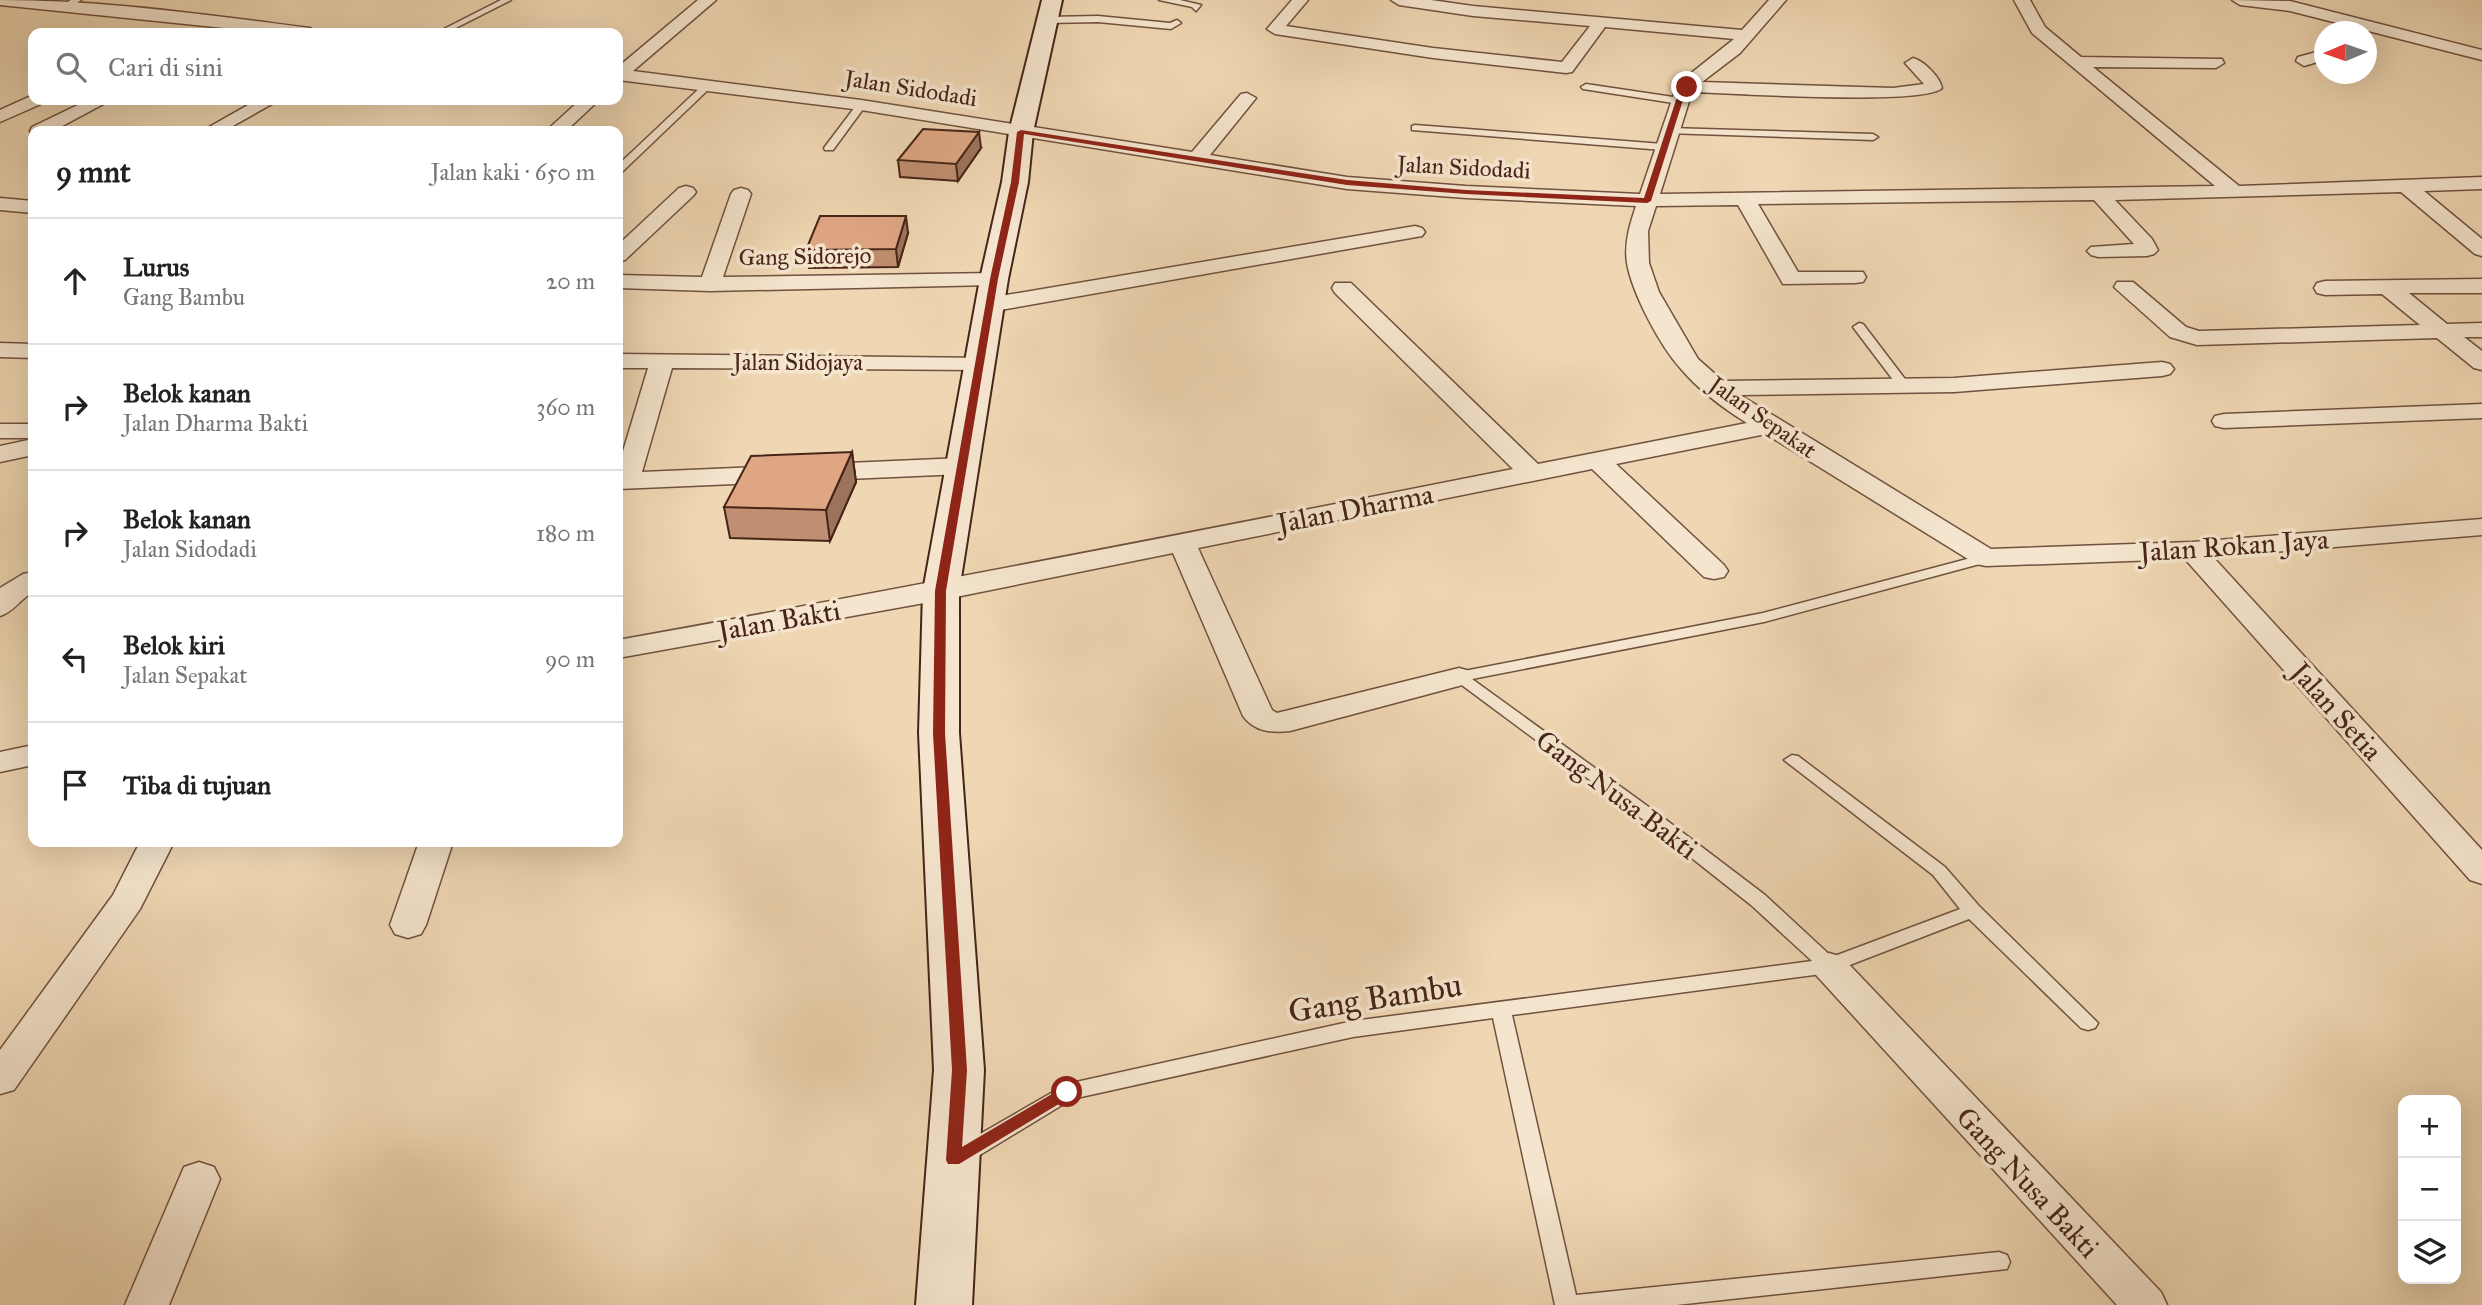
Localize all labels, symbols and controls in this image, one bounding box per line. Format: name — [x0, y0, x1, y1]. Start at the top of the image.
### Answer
north arrow — [2314, 21, 2377, 84]
search box — [28, 28, 623, 105]
icon: search — [52, 48, 90, 86]
text: Cari di sini — [108, 51, 223, 83]
street label: Jalan Sidodadi — [840, 63, 979, 112]
route end — [1671, 71, 1702, 102]
street label: Jalan Sidodadi — [1394, 149, 1531, 184]
text: 9 mnt — [56, 154, 131, 190]
text: Jalan kaki · 650 m — [431, 158, 595, 186]
street label: Gang Sidorejo — [738, 241, 872, 272]
text: Lurus — [123, 251, 189, 283]
icon: ahead — [56, 262, 94, 300]
text: 20 m — [546, 267, 595, 295]
text: Gang Bambu — [123, 283, 245, 311]
street label: Jalan Sidojaya — [730, 348, 863, 376]
street label: Jalan Sepakat — [1702, 368, 1822, 464]
text: Belok kanan — [123, 377, 251, 409]
icon: right — [56, 388, 94, 426]
text: 360 m — [536, 393, 595, 421]
text: Jalan Dharma Bakti — [123, 409, 308, 437]
street label: Jalan Dharma — [1271, 476, 1436, 541]
text: Belok kanan — [123, 503, 251, 535]
icon: right — [56, 514, 94, 552]
text: 180 m — [536, 519, 595, 547]
street label: Jalan Rokan Jaya — [2135, 521, 2330, 570]
text: Jalan Sidodadi — [123, 535, 257, 563]
street label: Jalan Bakti — [712, 592, 843, 649]
text: Belok kiri — [123, 629, 225, 661]
icon: left — [56, 640, 94, 678]
text: 90 m — [545, 645, 595, 673]
street label: Jalan Setia — [2281, 653, 2390, 768]
text: Jalan Sepakat — [123, 661, 247, 689]
street label: Gang Nusa Bakti — [1529, 722, 1705, 867]
icon: arrive — [56, 766, 94, 804]
text: Tiba di tujuan — [123, 769, 271, 801]
street label: Gang Bambu — [1285, 965, 1465, 1031]
route start — [1051, 1076, 1082, 1107]
map controls — [2398, 1095, 2461, 1284]
button: + — [2398, 1095, 2461, 1158]
street label: Gang Nusa Bakti — [1949, 1100, 2107, 1265]
button: − — [2398, 1158, 2461, 1221]
button: layers — [2398, 1221, 2461, 1284]

